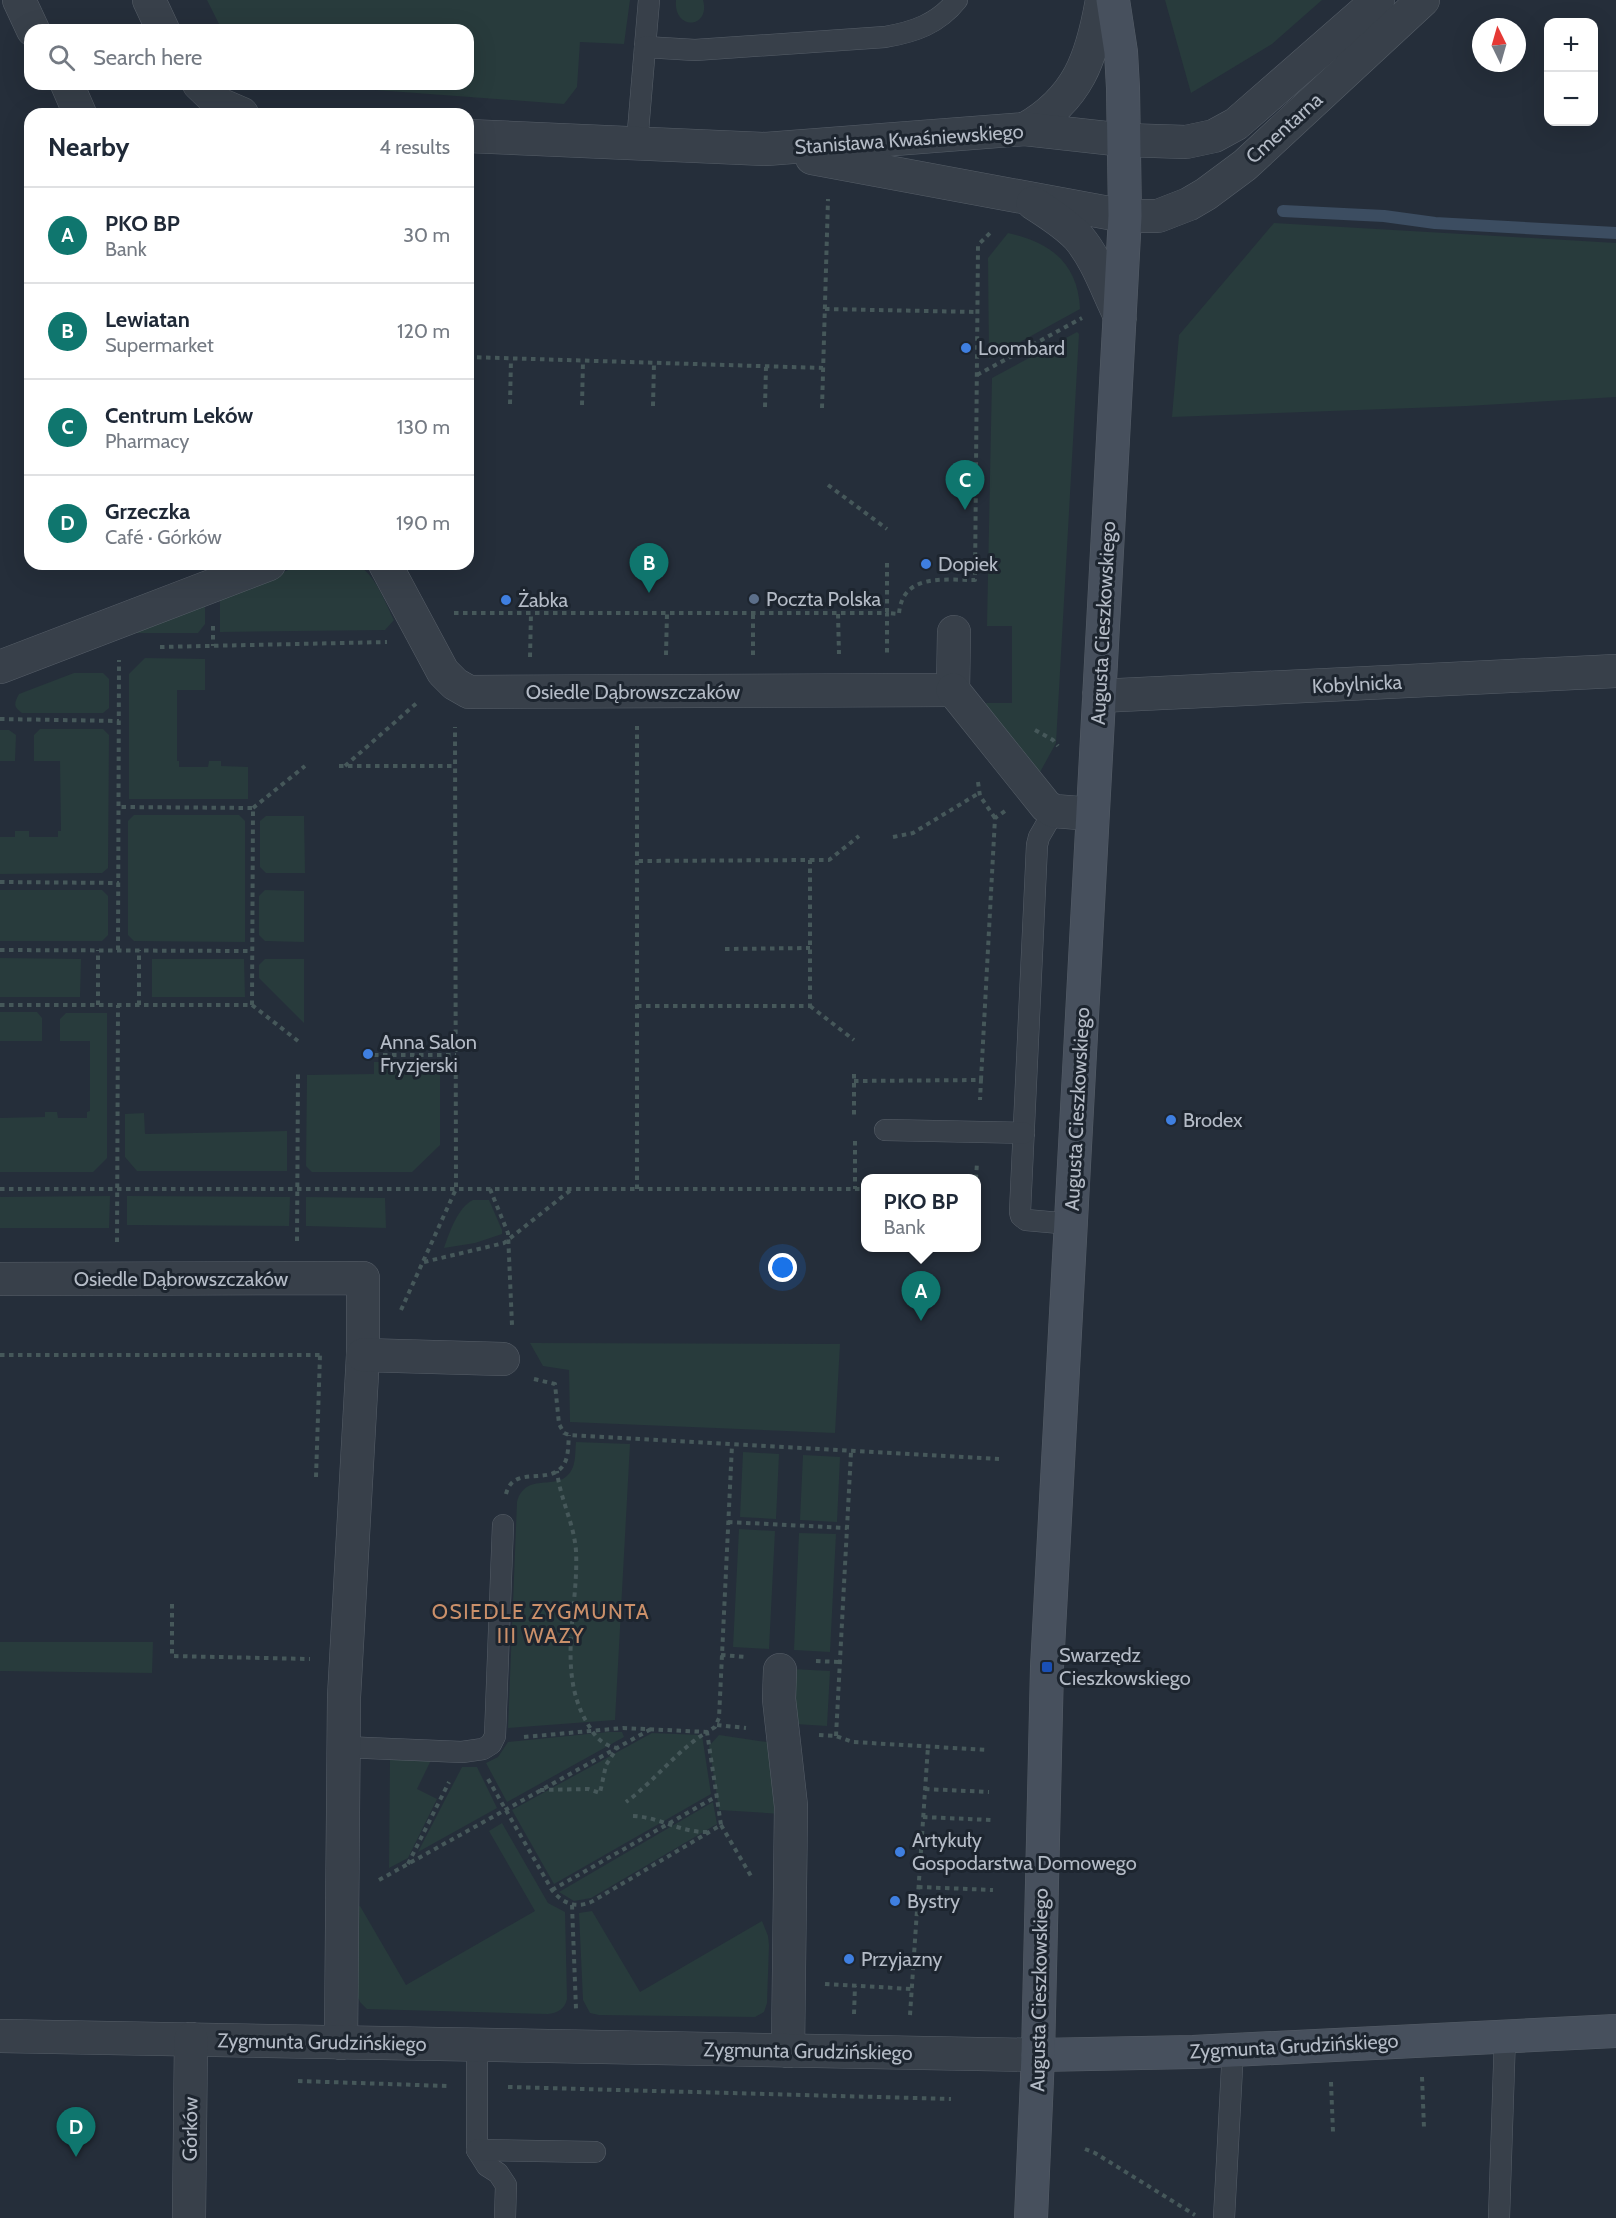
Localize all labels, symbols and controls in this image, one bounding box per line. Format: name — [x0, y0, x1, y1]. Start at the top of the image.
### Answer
north arrow — [1472, 18, 1526, 72]
map controls — [1544, 18, 1598, 126]
button: + — [1544, 18, 1598, 72]
search box — [24, 24, 474, 90]
icon: search — [45, 41, 78, 74]
text: Search here — [93, 44, 202, 71]
button: − — [1544, 72, 1598, 126]
street label: Cmentarna — [1241, 87, 1327, 169]
street label: Stanisława Kwaśniewskiego — [794, 119, 1024, 159]
text: Nearby — [48, 131, 129, 163]
text: 4 results — [379, 135, 450, 159]
text: PKO BP — [105, 210, 180, 237]
text: A — [61, 223, 74, 247]
text: 30 m — [403, 223, 450, 247]
text: Bank — [105, 237, 147, 261]
text: Lewiatan — [105, 306, 190, 333]
text: B — [61, 319, 74, 343]
text: 120 m — [397, 319, 450, 343]
text: Supermarket — [105, 333, 214, 357]
place label: Loombard — [978, 336, 1065, 360]
marker: Loombard — [959, 341, 973, 355]
text: Centrum Leków — [105, 402, 253, 429]
text: C — [61, 415, 74, 439]
text: 130 m — [397, 415, 450, 439]
text: Pharmacy — [105, 429, 189, 453]
pin: C — [946, 460, 984, 510]
text: Grzeczka — [105, 498, 190, 525]
text: D — [60, 511, 75, 535]
text: 190 m — [396, 511, 450, 535]
street label: Augusta Cieszkowskiego — [1086, 521, 1120, 725]
text: Café · Górków — [105, 525, 222, 549]
pin: B — [630, 544, 668, 593]
place label: Dopiek — [938, 552, 998, 576]
marker: Dopiek — [919, 557, 933, 571]
place label: Poczta Polska — [766, 587, 882, 611]
place label: Żabka — [518, 588, 569, 612]
marker: Poczta Polska — [747, 592, 761, 606]
marker: Żabka — [499, 593, 513, 607]
street label: Kobylnicka — [1311, 670, 1403, 698]
street label: Osiedle Dąbrowszczaków — [526, 680, 741, 704]
street label: Augusta Cieszkowskiego — [1060, 1007, 1094, 1211]
place label: Anna Salon Fryzjerski — [380, 1030, 477, 1077]
marker: Anna Salon Fryzjerski — [361, 1047, 375, 1061]
place label: Brodex — [1183, 1108, 1243, 1132]
marker: Brodex — [1164, 1113, 1178, 1127]
popup — [861, 1174, 981, 1252]
text: PKO BP — [884, 1188, 958, 1215]
text: Bank — [884, 1215, 925, 1239]
your location — [768, 1253, 797, 1282]
street label: Osiedle Dąbrowszczaków — [74, 1267, 289, 1291]
pin: A — [902, 1272, 940, 1321]
district label: OSIEDLE ZYGMUNTA III WAZY — [432, 1599, 650, 1648]
place label: Swarzędz Cieszkowskiego — [1059, 1643, 1191, 1690]
marker: Swarzędz Cieszkowskiego — [1040, 1660, 1054, 1674]
place label: Artykuły Gospodarstwa Domowego — [912, 1828, 1137, 1875]
marker: Artykuły Gospodarstwa Domowego — [893, 1845, 907, 1859]
street label: Augusta Cieszkowskiego — [1025, 1888, 1053, 2092]
place label: Bystry — [907, 1889, 960, 1913]
marker: Bystry — [888, 1894, 902, 1908]
place label: Przyjazny — [861, 1947, 942, 1971]
marker: Przyjazny — [842, 1952, 856, 1966]
street label: Zygmunta Grudzińskiego — [217, 2028, 427, 2056]
street label: Zygmunta Grudzińskiego — [1189, 2029, 1399, 2063]
street label: Zygmunta Grudzińskiego — [703, 2037, 913, 2065]
street label: Górków — [177, 2096, 203, 2162]
pin: D — [56, 2108, 96, 2157]

